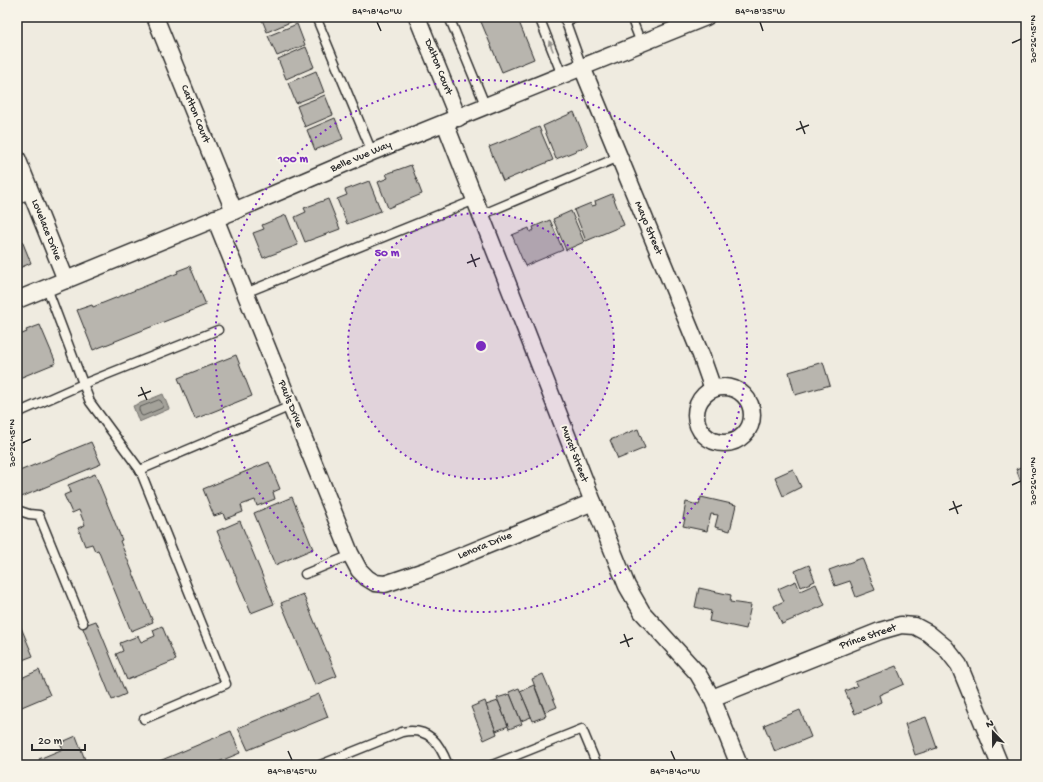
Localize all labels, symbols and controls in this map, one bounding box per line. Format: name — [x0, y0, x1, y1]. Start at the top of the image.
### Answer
text: 84°18'40"W — [352, 6, 402, 18]
text: 84°18'35"W — [735, 6, 785, 18]
text: 30°26'15"N — [1028, 15, 1040, 64]
street label: Dalton Court — [421, 36, 455, 98]
one-way arrow — [547, 40, 553, 52]
street label: Carlton Court — [178, 83, 213, 146]
street label: Belle Vue Way — [328, 139, 394, 176]
text: 100 m — [277, 153, 308, 167]
street label: Lovelace Drive — [28, 198, 64, 263]
street label: Mayo Street — [631, 200, 665, 258]
text: 50 m — [375, 247, 400, 261]
centre of rings — [474, 339, 488, 353]
street label: Pauls Drive — [275, 377, 305, 430]
text: 30°26'15"N — [7, 419, 19, 468]
street label: Murat Street — [558, 424, 591, 485]
text: 30°26'10"N — [1028, 456, 1040, 506]
street label: Lenora Drive — [456, 530, 514, 562]
street label: Prince Street — [837, 621, 899, 653]
north arrow — [973, 712, 1013, 752]
text: N — [984, 718, 996, 731]
scale bar — [32, 726, 85, 752]
text: 20 m — [38, 735, 63, 749]
text: 84°18'45"W — [267, 766, 317, 778]
text: 84°18'40"W — [650, 766, 700, 778]

